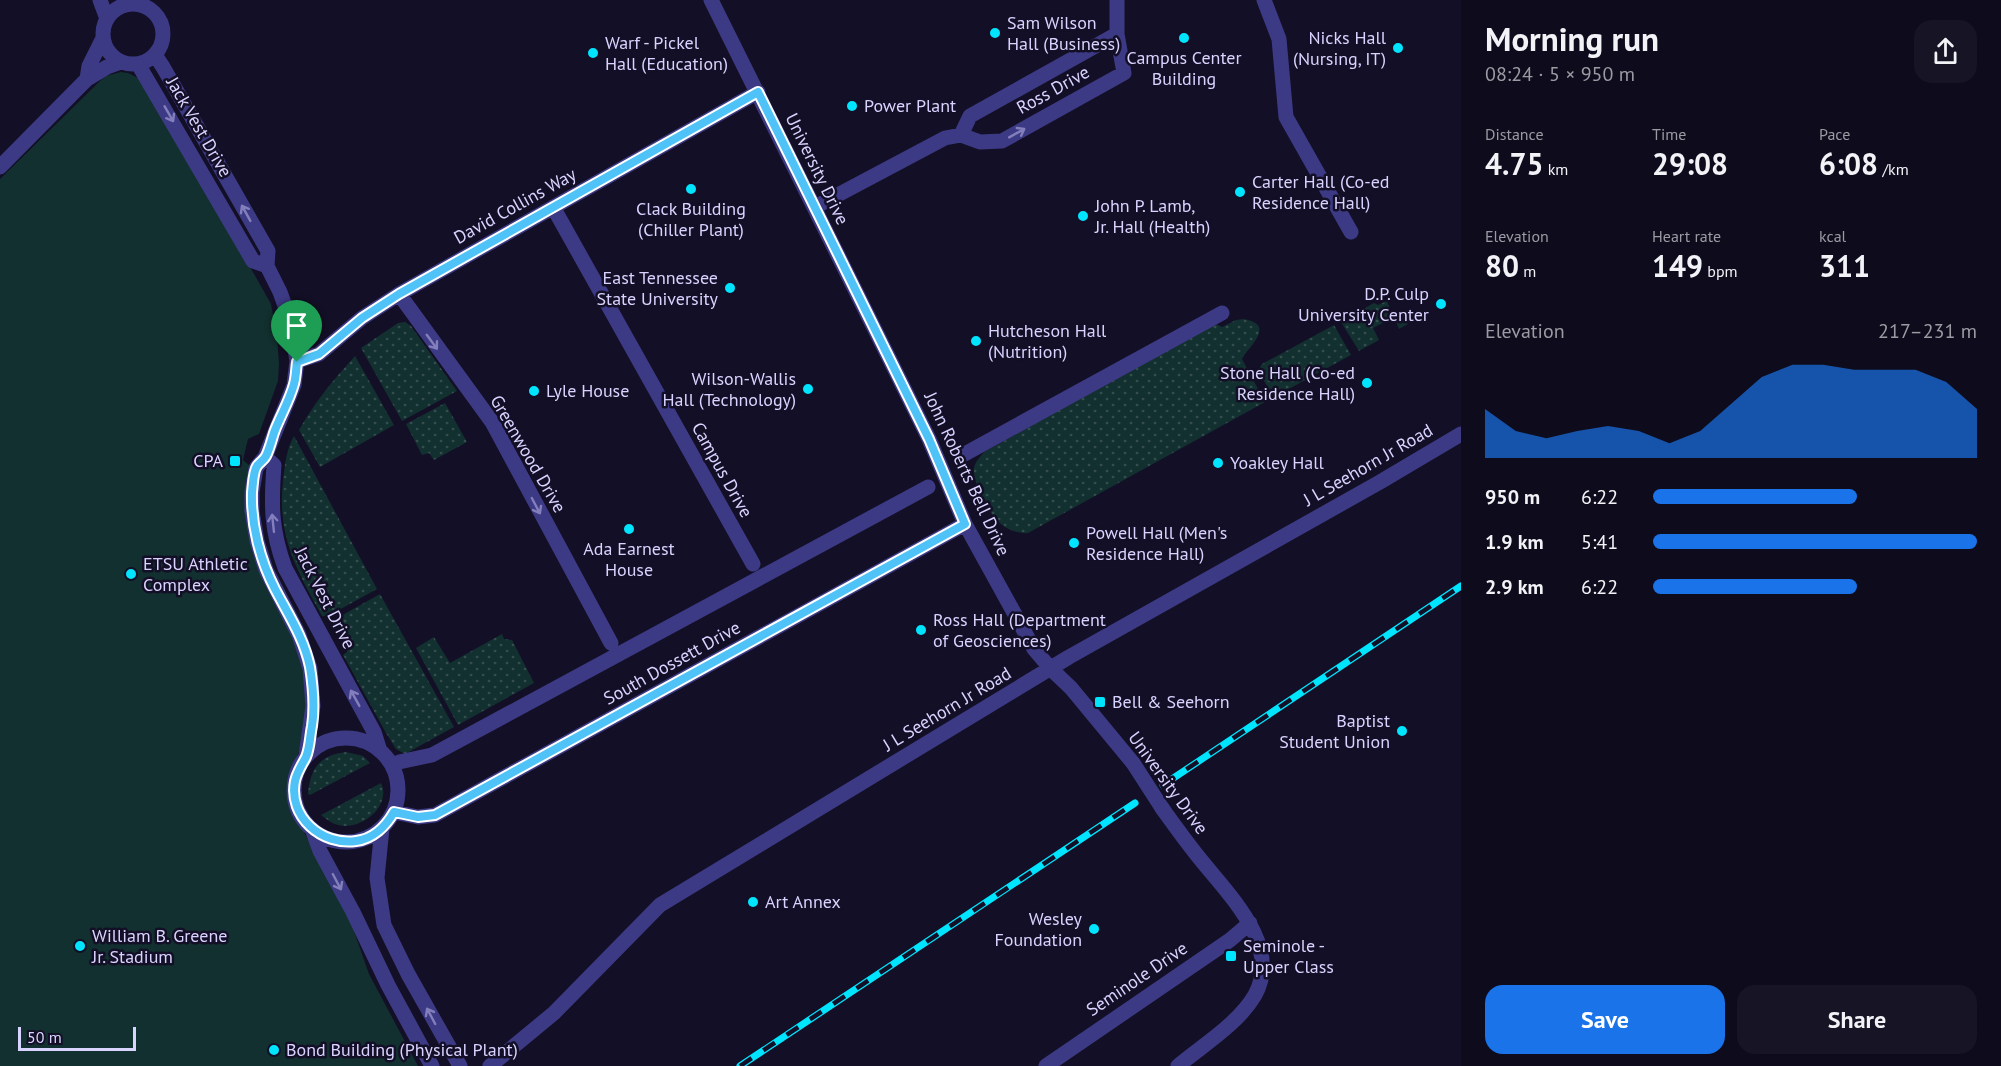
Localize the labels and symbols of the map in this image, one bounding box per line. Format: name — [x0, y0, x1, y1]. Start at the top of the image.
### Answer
place label: Sam Wilson Hall (Business) — [1007, 11, 1120, 55]
marker: Sam Wilson Hall (Business) — [988, 26, 1002, 40]
place label: Nicks Hall (Nursing, IT) — [1293, 26, 1387, 70]
place label: Warf - Pickel Hall (Education) — [605, 31, 728, 75]
marker: Campus Center Building — [1177, 31, 1191, 45]
marker: Nicks Hall (Nursing, IT) — [1391, 41, 1405, 55]
marker: Warf - Pickel Hall (Education) — [586, 46, 600, 60]
place label: Campus Center Building — [1126, 46, 1242, 90]
street label: Ross Drive — [1012, 60, 1093, 119]
street label: Jack Vest Drive — [161, 72, 237, 181]
place label: Power Plant — [864, 94, 956, 117]
marker: Power Plant — [845, 99, 859, 113]
one-way arrow — [163, 105, 175, 122]
street label: University Drive — [780, 109, 854, 228]
one-way arrow — [1007, 127, 1025, 138]
street label: David Collins Way — [449, 162, 581, 249]
place label: Carter Hall (Co-ed Residence Hall) — [1252, 170, 1390, 214]
marker: Clack Building (Chiller Plant) — [684, 182, 698, 196]
marker: Carter Hall (Co-ed Residence Hall) — [1233, 185, 1247, 199]
place label: John P. Lamb, Jr. Hall (Health) — [1094, 194, 1210, 238]
place label: Clack Building (Chiller Plant) — [636, 197, 746, 241]
one-way arrow — [240, 205, 252, 222]
marker: John P. Lamb, Jr. Hall (Health) — [1076, 209, 1090, 223]
place label: East Tennessee State University — [597, 266, 719, 310]
marker: East Tennessee State University — [723, 281, 737, 295]
place label: D.P. Culp University Center — [1298, 282, 1429, 326]
marker: D.P. Culp University Center — [1434, 297, 1448, 311]
pin — [271, 300, 322, 362]
place label: Hutcheson Hall (Nutrition) — [988, 319, 1107, 363]
one-way arrow — [426, 333, 438, 349]
marker: Hutcheson Hall (Nutrition) — [969, 334, 983, 348]
place label: Stone Hall (Co-ed Residence Hall) — [1220, 361, 1355, 405]
place label: Wilson-Wallis Hall (Technology) — [663, 367, 796, 411]
marker: Stone Hall (Co-ed Residence Hall) — [1360, 376, 1374, 390]
place label: Lyle House — [546, 379, 629, 402]
marker: Wilson-Wallis Hall (Technology) — [801, 382, 815, 396]
marker: Lyle House — [527, 384, 541, 398]
street label: John Roberts Bell Drive — [919, 387, 1016, 559]
street label: Greenwood Drive — [485, 391, 571, 517]
street label: Campus Drive — [687, 418, 758, 522]
street label: J L Seehorn Jr Road — [1298, 418, 1437, 511]
place label: CPA — [193, 449, 223, 472]
place label: Yoakley Hall — [1230, 451, 1325, 474]
marker: CPA — [228, 454, 242, 468]
marker: Yoakley Hall — [1211, 456, 1225, 470]
one-way arrow — [530, 497, 542, 514]
one-way arrow — [267, 513, 278, 533]
place label: Powell Hall (Men's Residence Hall) — [1086, 521, 1227, 565]
marker: Ada Earnest House — [622, 522, 636, 536]
marker: Powell Hall (Men's Residence Hall) — [1067, 536, 1081, 550]
place label: Ada Earnest House — [583, 537, 675, 581]
street label: Jack Vest Drive — [289, 542, 361, 653]
place label: ETSU Athletic Complex — [143, 552, 248, 596]
marker: ETSU Athletic Complex — [124, 567, 138, 581]
place label: Ross Hall (Department of Geosciences) — [933, 608, 1106, 652]
street label: South Dossett Drive — [599, 615, 744, 710]
marker: Ross Hall (Department of Geosciences) — [914, 623, 928, 637]
street label: J L Seehorn Jr Road — [878, 661, 1015, 756]
one-way arrow — [349, 690, 361, 707]
place label: Bell & Seehorn — [1112, 690, 1230, 713]
marker: Bell & Seehorn — [1093, 695, 1107, 709]
place label: Baptist Student Union — [1279, 709, 1390, 753]
marker: Baptist Student Union — [1395, 724, 1409, 738]
street label: University Drive — [1123, 727, 1213, 839]
one-way arrow — [331, 873, 343, 890]
place label: Art Annex — [765, 890, 841, 913]
marker: Art Annex — [746, 895, 760, 909]
place label: Wesley Foundation — [994, 907, 1083, 951]
marker: Wesley Foundation — [1087, 922, 1101, 936]
place label: William B. Greene Jr. Stadium — [91, 924, 227, 968]
place label: Seminole - Upper Class — [1243, 934, 1334, 978]
street label: Seminole Drive — [1082, 936, 1192, 1021]
marker: William B. Greene Jr. Stadium — [73, 939, 87, 953]
marker: Seminole - Upper Class — [1224, 949, 1238, 963]
one-way arrow — [425, 1007, 436, 1025]
scale bar — [18, 1024, 136, 1052]
place label: Bond Building (Physical Plant) — [286, 1038, 518, 1061]
marker: Bond Building (Physical Plant) — [267, 1043, 281, 1057]

